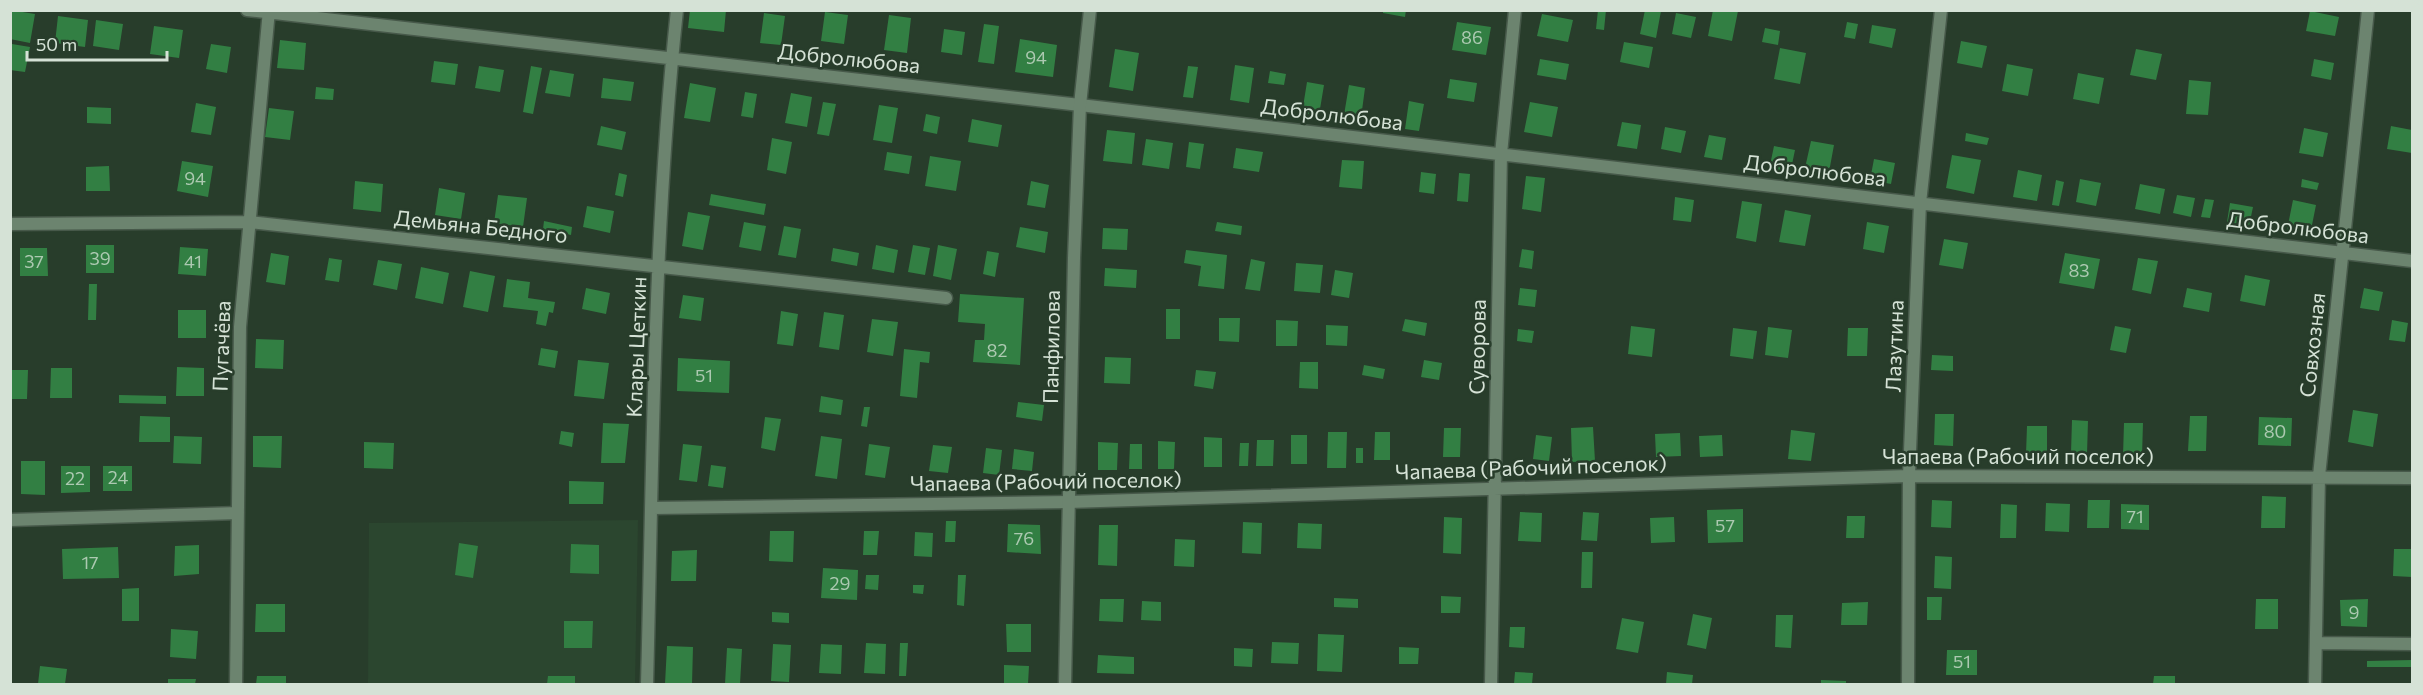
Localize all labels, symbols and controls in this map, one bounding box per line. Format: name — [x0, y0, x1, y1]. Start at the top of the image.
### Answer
scale bar — [27, 24, 166, 62]
house number: 86 — [1461, 26, 1483, 48]
text: 50 m — [36, 33, 77, 55]
street label: Добролюбова — [777, 38, 922, 77]
house number: 94 — [1025, 46, 1047, 68]
street label: Добролюбова — [1260, 92, 1405, 135]
street label: Добролюбова — [1743, 148, 1888, 191]
house number: 94 — [184, 167, 206, 189]
street label: Демьяна Бедного — [393, 204, 569, 247]
street label: Добролюбова — [2226, 205, 2371, 248]
house number: 39 — [89, 247, 111, 269]
house number: 37 — [24, 250, 44, 272]
house number: 41 — [184, 250, 202, 272]
house number: 83 — [2068, 259, 2090, 281]
street label: Клары Цеткин — [621, 276, 650, 418]
street label: Панфилова — [1037, 290, 1064, 404]
street label: Совхозная — [2294, 291, 2329, 398]
street label: Суворова — [1463, 299, 1490, 395]
street label: Лазутина — [1879, 299, 1908, 393]
street label: Пугачёва — [206, 300, 235, 392]
house number: 82 — [987, 339, 1007, 361]
house number: 51 — [695, 364, 713, 386]
house number: 80 — [2264, 420, 2286, 442]
street label: Чапаева (Рабочий поселок) — [1882, 443, 2154, 468]
street label: Чапаева (Рабочий поселок) — [1395, 449, 1667, 484]
house number: 24 — [108, 466, 128, 488]
street label: Чапаева (Рабочий поселок) — [910, 466, 1182, 495]
house number: 22 — [65, 467, 85, 489]
house number: 71 — [2126, 505, 2144, 527]
house number: 57 — [1715, 514, 1735, 536]
house number: 76 — [1014, 527, 1034, 549]
house number: 17 — [81, 551, 99, 573]
house number: 29 — [830, 572, 850, 594]
house number: 9 — [2349, 601, 2359, 623]
house number: 51 — [1953, 650, 1971, 672]

